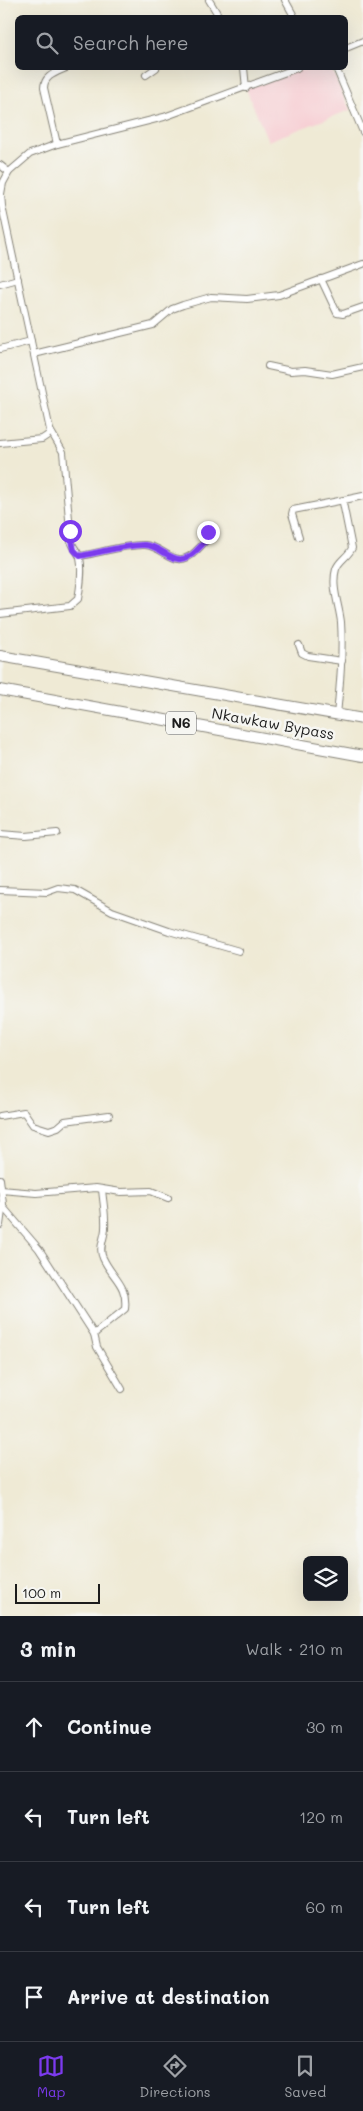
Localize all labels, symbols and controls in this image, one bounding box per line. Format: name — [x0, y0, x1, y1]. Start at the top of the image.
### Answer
search box — [15, 15, 348, 70]
icon: search — [33, 29, 61, 57]
text: Search here — [73, 30, 189, 55]
route start — [59, 520, 82, 543]
route end — [197, 521, 220, 544]
street label: Nkawkaw Bypass — [210, 702, 336, 744]
road number: N6 — [166, 711, 196, 734]
map controls — [303, 1556, 348, 1601]
button: layers — [303, 1556, 348, 1601]
scale bar — [15, 1581, 100, 1604]
text: 100 m — [22, 1583, 61, 1602]
text: 3 min — [20, 1635, 76, 1662]
text: Walk · 210 m — [245, 1638, 343, 1659]
icon: ahead — [20, 1713, 48, 1741]
text: Continue — [67, 1714, 152, 1739]
text: 30 m — [306, 1716, 343, 1737]
icon: left — [20, 1803, 48, 1831]
text: Turn left — [67, 1804, 150, 1829]
text: 120 m — [299, 1806, 343, 1827]
icon: left — [20, 1893, 48, 1921]
text: Turn left — [67, 1894, 150, 1919]
text: 60 m — [306, 1896, 343, 1917]
icon: arrive — [20, 1983, 48, 2011]
text: Arrive at destination — [67, 1984, 270, 2009]
tab: Map — [37, 2052, 65, 2101]
tab: Directions — [139, 2052, 211, 2101]
tab: Saved — [284, 2052, 326, 2101]

